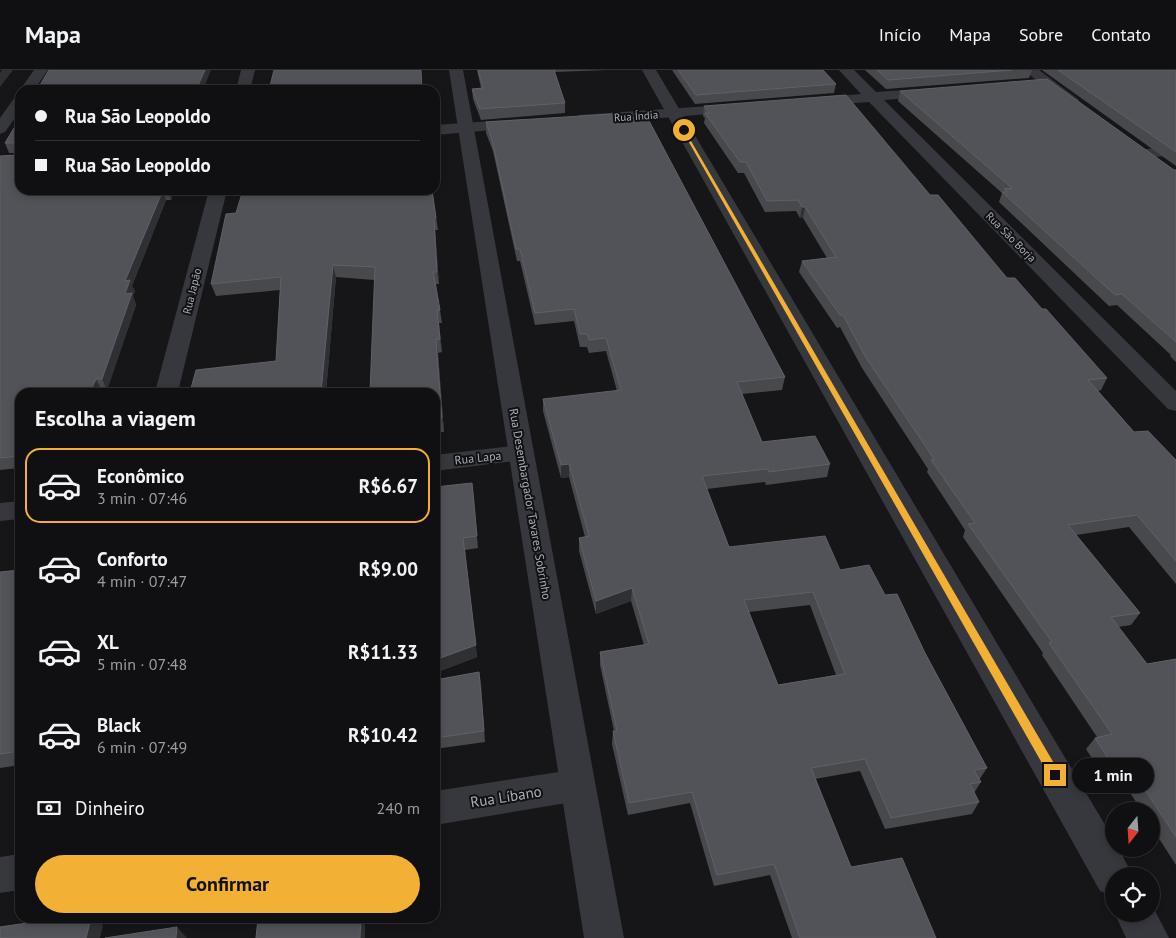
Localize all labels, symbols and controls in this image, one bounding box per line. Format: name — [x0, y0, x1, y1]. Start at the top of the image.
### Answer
text: Mapa — [25, 19, 81, 50]
text: Início — [879, 23, 921, 46]
text: Mapa — [949, 23, 991, 46]
text: Sobre — [1019, 23, 1063, 46]
text: Contato — [1091, 23, 1151, 46]
text: Rua São Leopoldo — [65, 104, 211, 128]
street label: Rua Índia — [613, 107, 659, 125]
route start — [673, 119, 695, 141]
text: Rua São Leopoldo — [65, 153, 211, 177]
street label: Rua São Borja — [983, 209, 1039, 265]
street label: Rua Japão — [180, 267, 204, 315]
text: Escolha a viagem — [35, 404, 196, 432]
street label: Rua Desembargador Tavares Sobrinho — [506, 407, 555, 601]
street label: Rua Lapa — [454, 448, 502, 467]
icon: car — [37, 463, 82, 508]
text: Econômico — [97, 464, 184, 488]
text: R$6.67 — [359, 474, 418, 498]
text: 3 min · 07:46 — [97, 488, 187, 508]
icon: car — [37, 546, 82, 591]
text: Conforto — [97, 547, 168, 571]
text: R$9.00 — [359, 557, 418, 581]
text: 4 min · 07:47 — [97, 571, 187, 591]
icon: car — [37, 629, 82, 674]
text: XL — [97, 630, 119, 654]
text: R$11.33 — [348, 640, 418, 664]
text: 5 min · 07:48 — [97, 654, 187, 674]
icon: car — [37, 712, 82, 757]
text: Black — [97, 713, 141, 737]
text: R$10.42 — [348, 723, 418, 747]
text: 6 min · 07:49 — [97, 737, 187, 757]
callout: 1 min — [1072, 758, 1155, 792]
route end — [1044, 764, 1066, 786]
text: 1 min — [1093, 765, 1133, 785]
street label: Rua Líbano — [469, 782, 543, 812]
icon: cash — [35, 794, 63, 822]
text: Dinheiro — [75, 796, 145, 820]
text: 240 m — [377, 798, 420, 818]
north arrow — [1105, 802, 1160, 858]
map controls — [1105, 802, 1160, 922]
button: Confirmar — [35, 855, 420, 913]
button: locate — [1105, 867, 1160, 922]

